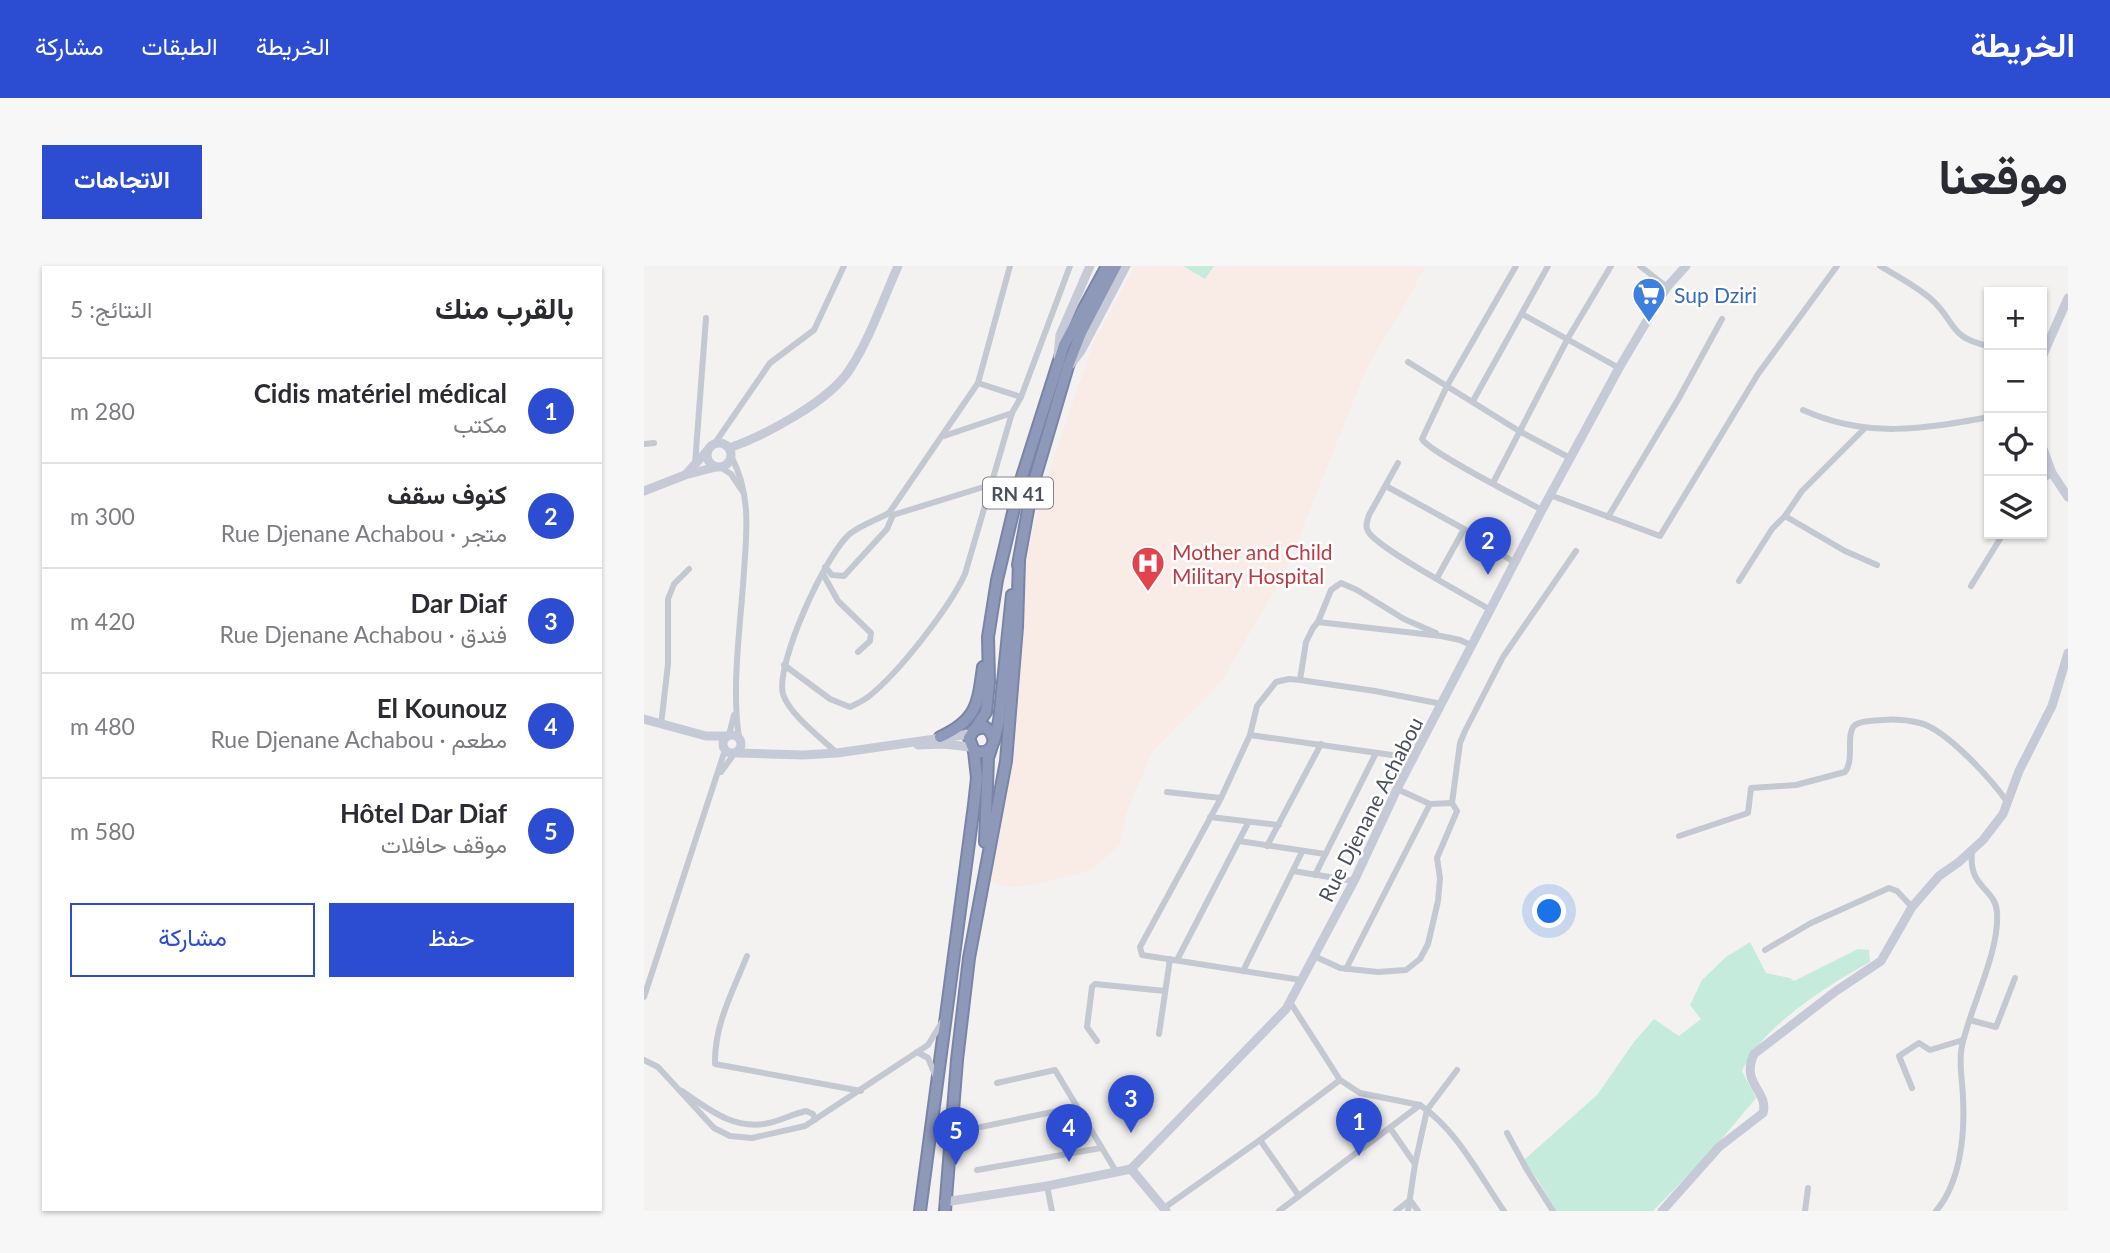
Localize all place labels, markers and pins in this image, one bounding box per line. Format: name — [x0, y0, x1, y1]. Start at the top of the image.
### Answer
supermarket icon: Sup Dziri — [1630, 275, 1668, 324]
place label: Sup Dziri — [1674, 282, 1757, 307]
pin: 2 — [1465, 517, 1511, 575]
place label: Mother and Child Military Hospital — [1172, 539, 1333, 588]
hospital icon: Mother and Child Military Hospital — [1129, 544, 1167, 593]
pin: 3 — [1108, 1075, 1154, 1133]
pin: 1 — [1336, 1098, 1382, 1156]
pin: 4 — [1046, 1104, 1092, 1162]
pin: 5 — [933, 1107, 979, 1165]

